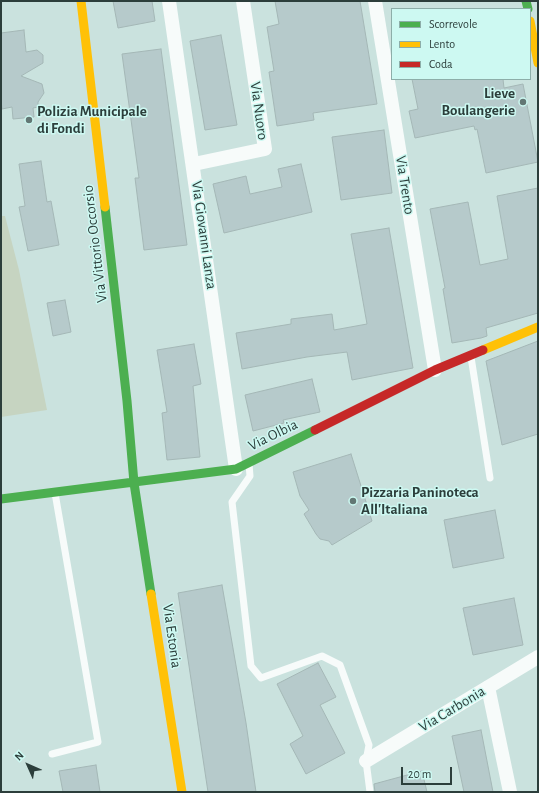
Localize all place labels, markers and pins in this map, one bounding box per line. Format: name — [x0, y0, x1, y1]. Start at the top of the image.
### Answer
place label: Lieve Boulangerie — [441, 84, 515, 119]
marker: Lieve Boulangerie — [518, 97, 528, 107]
place label: Polizia Municipale di Fondi — [37, 102, 147, 137]
marker: Polizia Municipale di Fondi — [24, 115, 34, 125]
place label: Pizzaria Paninoteca All'Italiana — [361, 483, 479, 518]
marker: Pizzaria Paninoteca All'Italiana — [348, 496, 358, 506]

